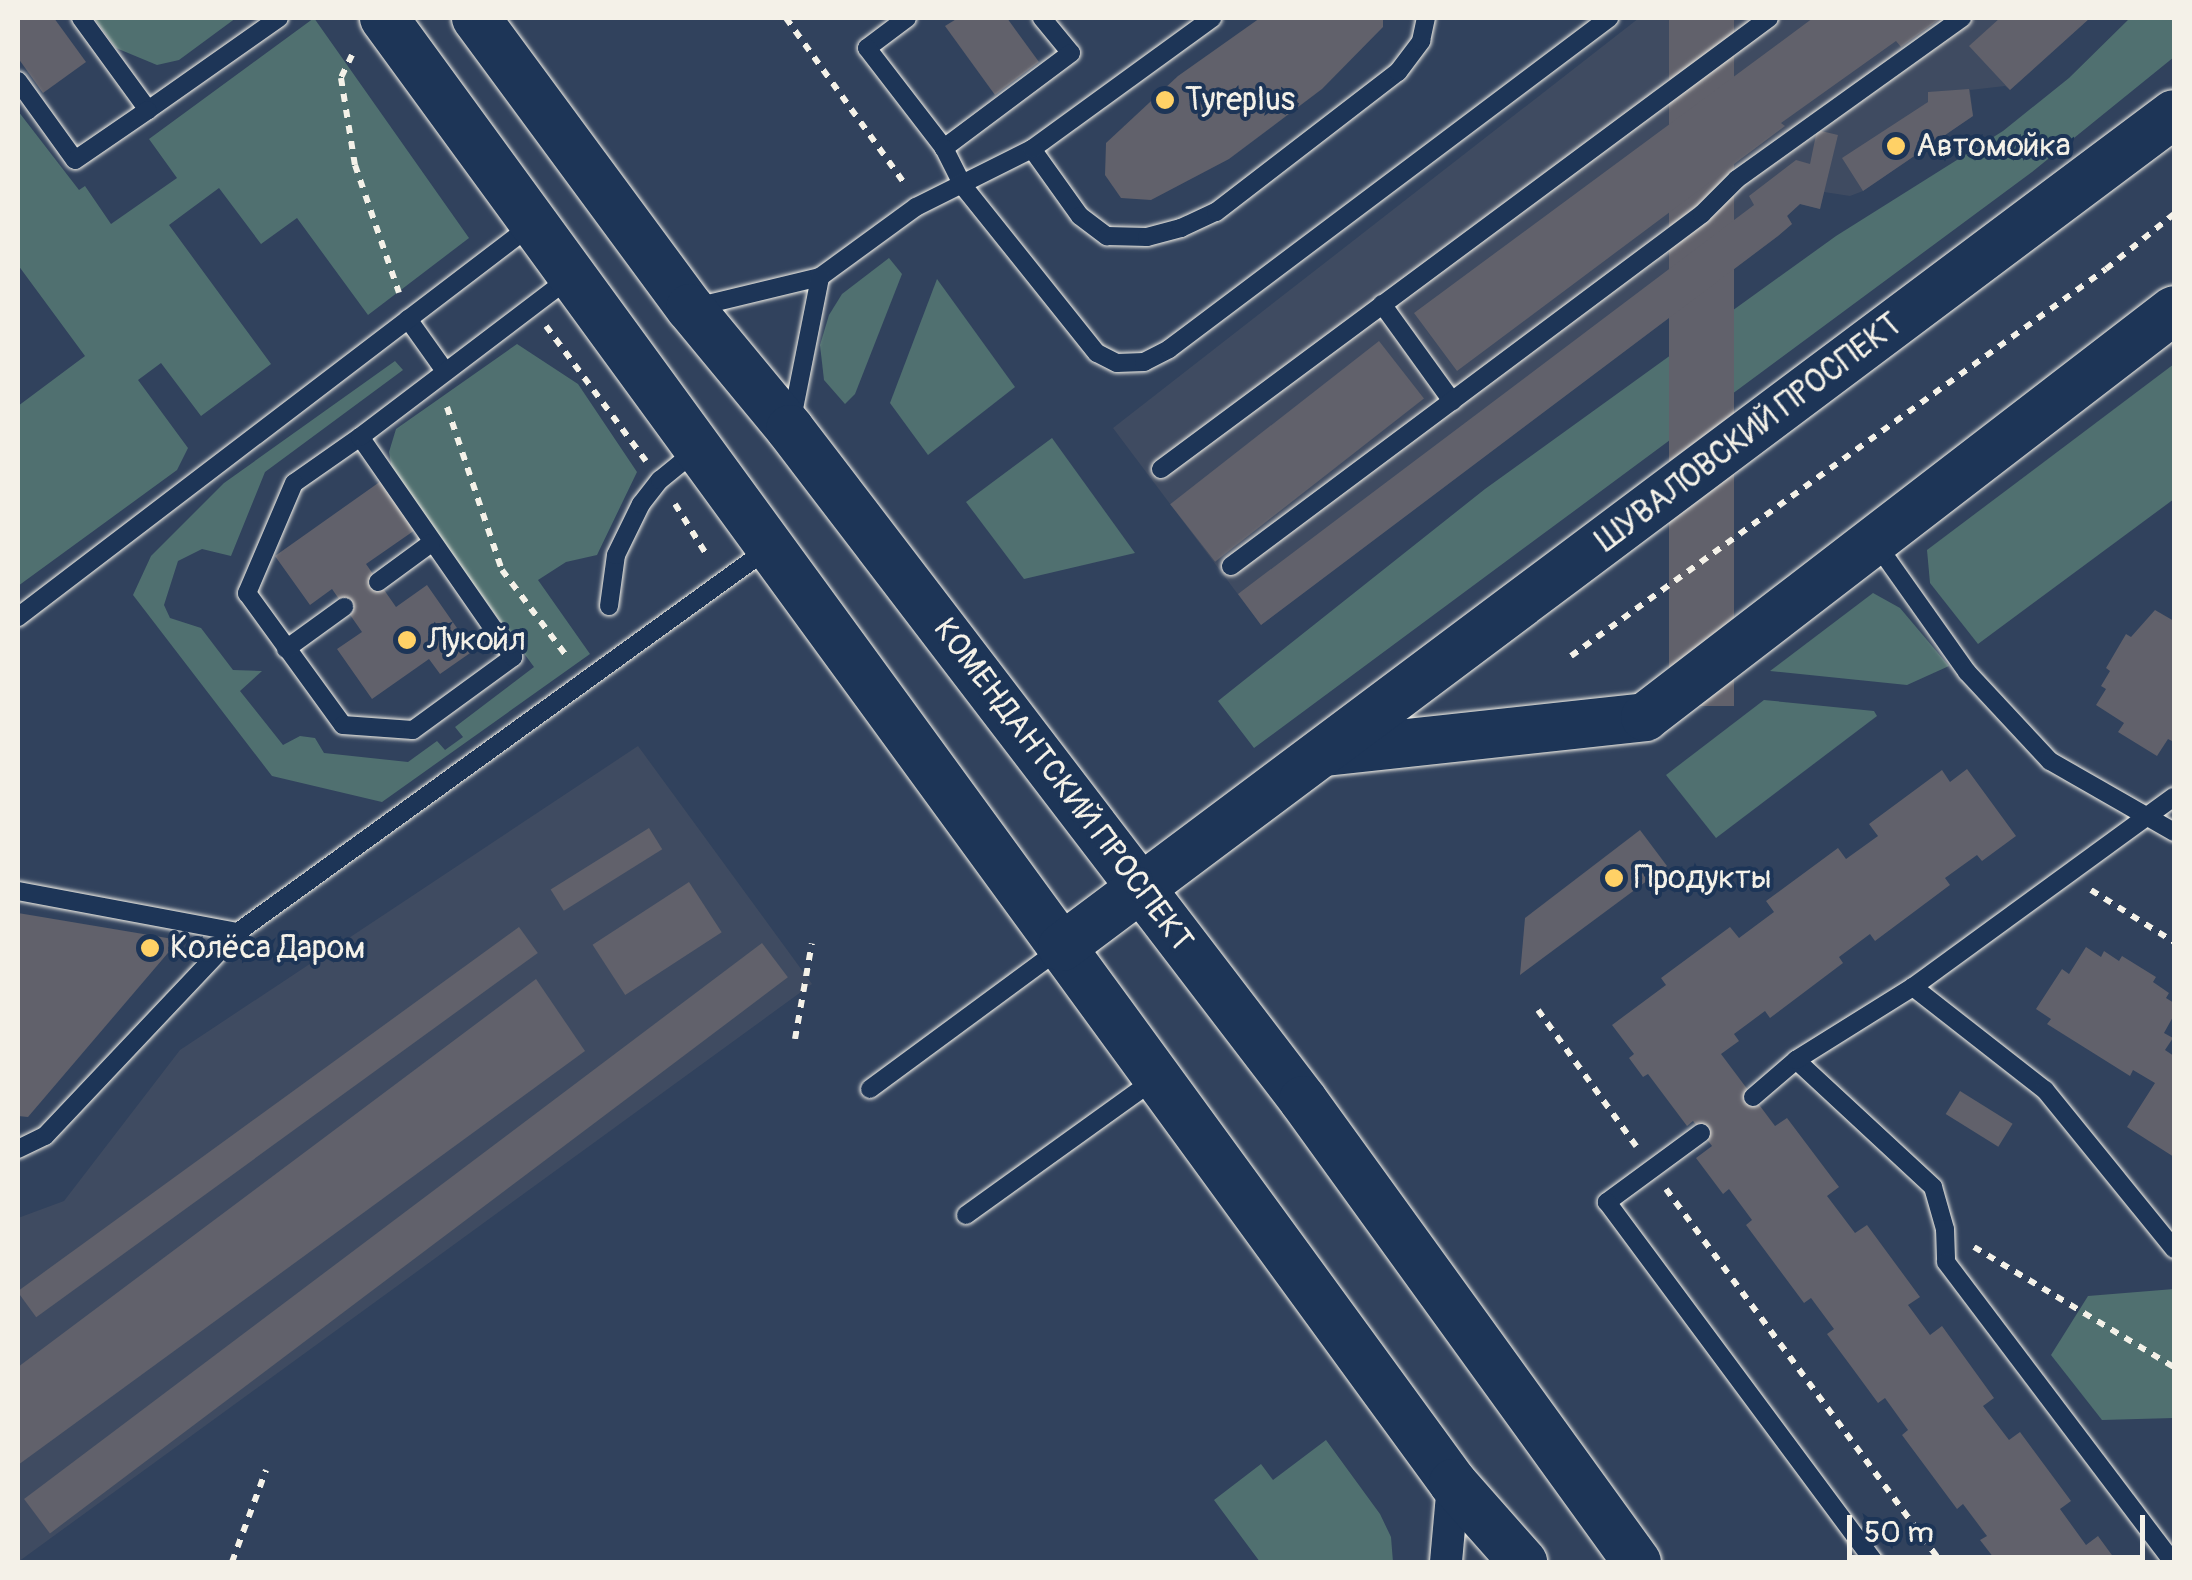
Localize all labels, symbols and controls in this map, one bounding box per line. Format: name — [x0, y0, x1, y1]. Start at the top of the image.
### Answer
place label: Tyreplus — [1185, 81, 1295, 119]
marker: Tyreplus — [1154, 89, 1176, 111]
place label: Автомойка — [1916, 127, 2071, 165]
marker: Автомойка — [1885, 135, 1907, 157]
street label: ШУВАЛОВСКИЙ ПРОСПЕКТ — [1589, 306, 1909, 560]
street label: КОМЕНДАНТСКИЙ ПРОСПЕКТ — [925, 611, 1201, 959]
place label: Лукойл — [427, 621, 526, 659]
marker: Лукойл — [396, 629, 418, 651]
place label: Продукты — [1634, 859, 1771, 897]
marker: Продукты — [1603, 867, 1625, 889]
place label: Колёса Даром — [170, 929, 365, 967]
marker: Колёса Даром — [139, 937, 161, 959]
scale bar — [1852, 1495, 2150, 1557]
text: 50 m — [1864, 1514, 1934, 1551]

